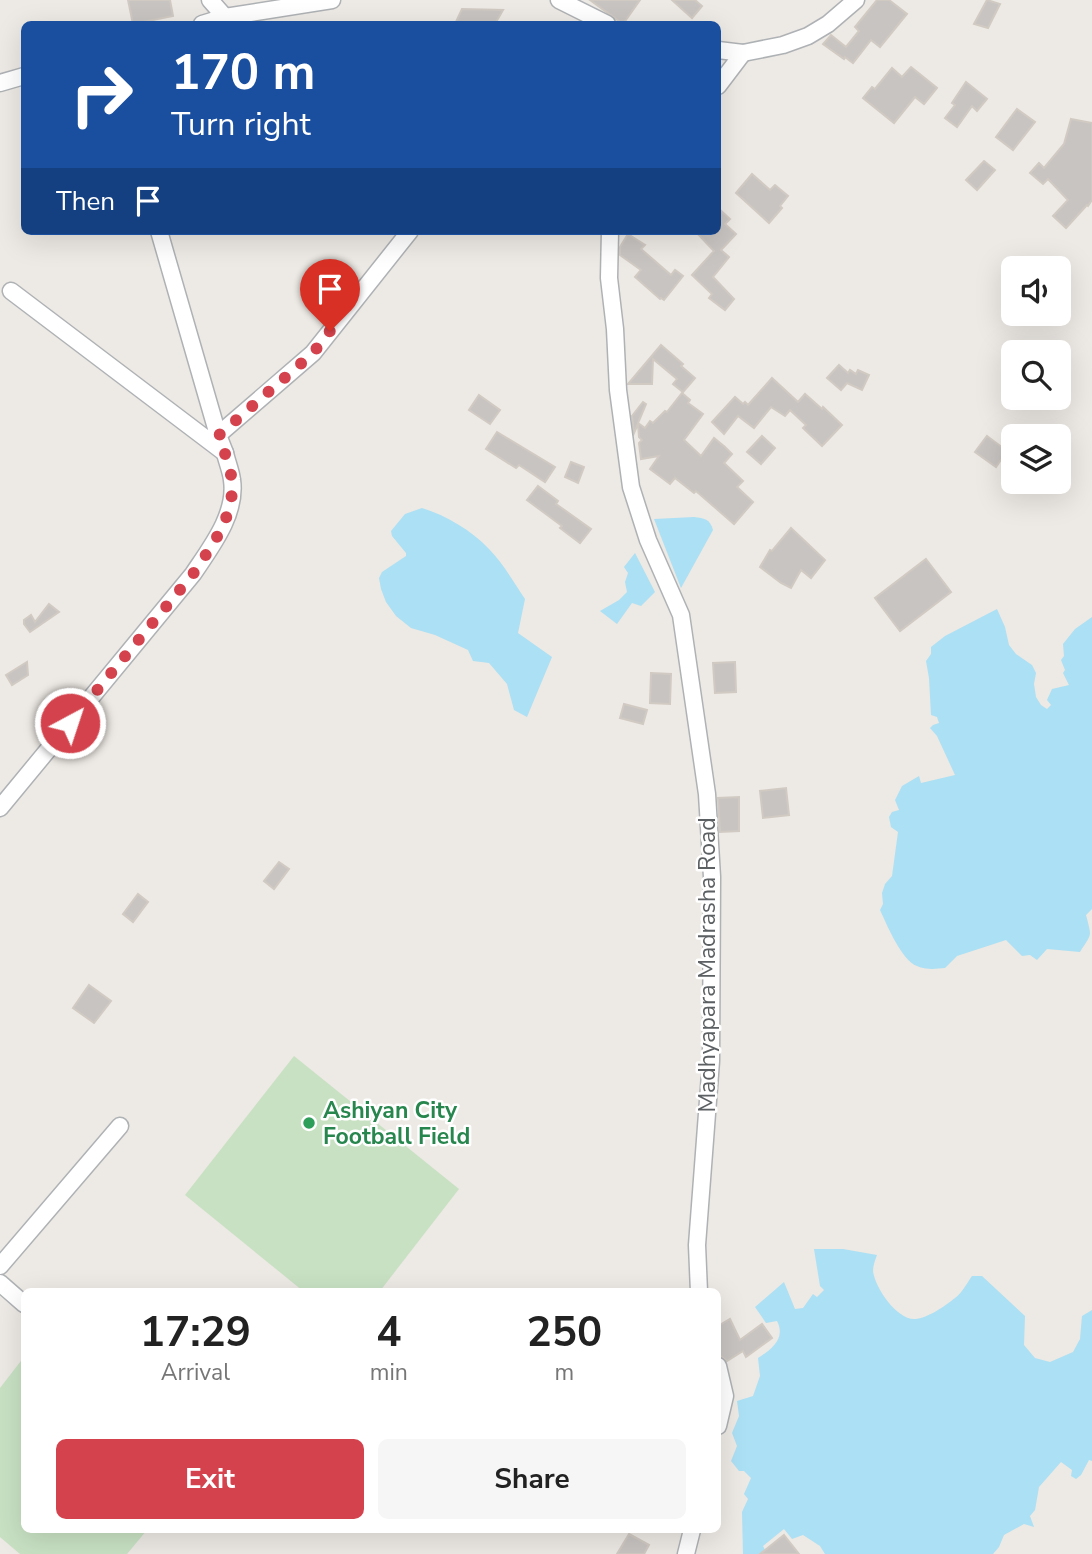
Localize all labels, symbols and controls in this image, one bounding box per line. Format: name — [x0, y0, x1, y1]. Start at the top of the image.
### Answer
text: 170 m — [171, 39, 315, 106]
icon: right — [56, 49, 147, 140]
text: Turn right — [171, 103, 311, 146]
icon: arrive — [129, 182, 167, 220]
text: Then — [56, 184, 115, 219]
map controls — [1001, 256, 1071, 494]
button: sound — [1001, 256, 1071, 326]
pin — [300, 259, 360, 331]
icon: arrive — [311, 270, 349, 308]
button: search — [1001, 340, 1071, 410]
button: layers — [1001, 424, 1071, 494]
position arrow — [33, 686, 107, 760]
street label: Madhyapara Madrasha Road — [692, 817, 723, 1113]
place label: Ashiyan City Football Field — [323, 1095, 470, 1152]
marker: Ashiyan City Football Field — [301, 1115, 317, 1131]
text: 17:29 — [140, 1304, 251, 1361]
text: 4 — [376, 1304, 401, 1361]
text: 250 — [527, 1304, 602, 1361]
text: Arrival — [161, 1357, 230, 1388]
text: min — [370, 1357, 408, 1388]
text: m — [555, 1357, 574, 1388]
button: Exit — [56, 1439, 364, 1519]
button: Share — [378, 1439, 686, 1519]

